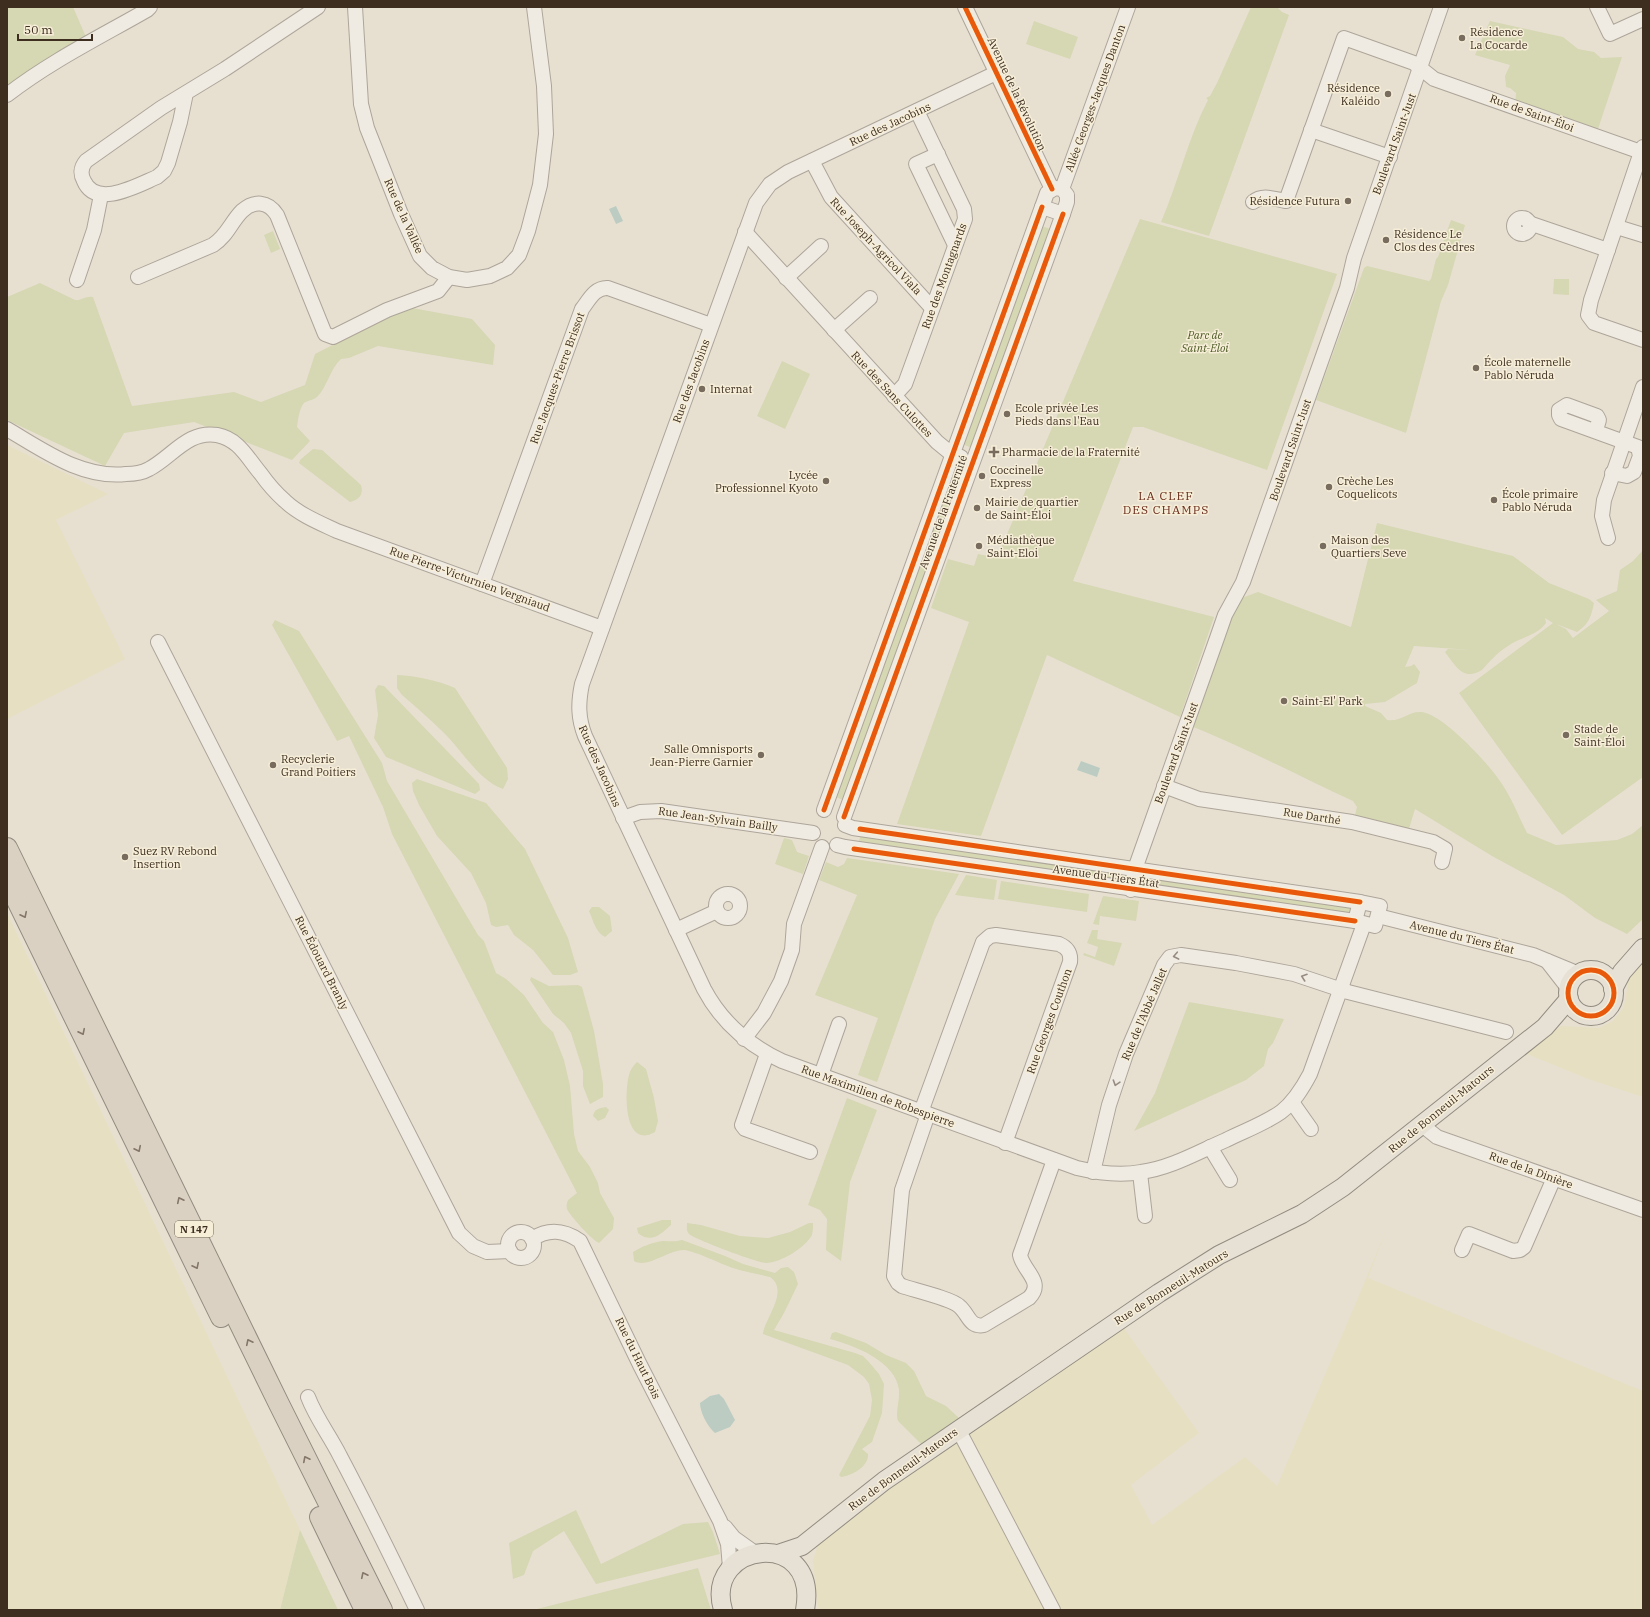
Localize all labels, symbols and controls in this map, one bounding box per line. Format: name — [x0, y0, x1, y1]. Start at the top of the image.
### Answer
scale bar — [18, 16, 92, 42]
text: 50 m — [24, 22, 53, 37]
street label: Allée Georges-Jacques Danton — [1062, 22, 1128, 174]
place label: Résidence La Cocarde — [1470, 25, 1528, 52]
marker: Résidence La Cocarde — [1457, 33, 1467, 43]
street label: Avenue de la Révolution — [984, 35, 1050, 153]
place label: Résidence Kaléido — [1327, 81, 1380, 108]
marker: Résidence Kaléido — [1383, 89, 1393, 99]
street label: Boulevard Saint-Just — [1369, 91, 1419, 197]
street label: Rue de Saint-Éloi — [1488, 91, 1577, 135]
street label: Rue des Jacobins — [847, 99, 933, 149]
street label: Rue de la Vallée — [381, 176, 427, 256]
street label: Rue Joseph-Agricol Viala — [827, 194, 925, 298]
place label: Résidence Futura — [1249, 194, 1340, 208]
marker: Résidence Futura — [1343, 196, 1353, 206]
street label: Rue des Montagnards — [918, 221, 970, 331]
place label: Résidence Le Clos des Cèdres — [1394, 227, 1475, 254]
marker: Résidence Le Clos des Cèdres — [1381, 235, 1391, 245]
street label: Rue Jacques-Pierre Brissot — [527, 310, 587, 446]
park label: Parc de Saint-Éloi — [1180, 328, 1229, 355]
street label: Rue des Jacobins — [669, 337, 713, 425]
street label: Rue des Sans Culottes — [848, 348, 936, 440]
place label: École maternelle Pablo Néruda — [1484, 355, 1571, 382]
marker: École maternelle Pablo Néruda — [1471, 363, 1481, 373]
place label: Internat — [710, 382, 752, 396]
marker: Internat — [697, 384, 707, 394]
street label: Boulevard Saint-Just — [1266, 397, 1314, 503]
place label: Ecole privée Les Pieds dans l'Eau — [1015, 401, 1100, 428]
marker: Ecole privée Les Pieds dans l'Eau — [1002, 409, 1012, 419]
place label: Pharmacie de la Fraternité — [1002, 445, 1140, 459]
marker: Pharmacie de la Fraternité — [989, 447, 999, 457]
street label: Avenue de la Fraternité — [916, 453, 970, 571]
place label: Coccinelle Express — [990, 463, 1044, 490]
place label: Lycée Professionnel Kyoto — [715, 468, 818, 495]
marker: Coccinelle Express — [977, 471, 987, 481]
place label: Crèche Les Coquelicots — [1337, 474, 1397, 501]
marker: Lycée Professionnel Kyoto — [821, 476, 831, 486]
marker: Crèche Les Coquelicots — [1324, 482, 1334, 492]
place label: École primaire Pablo Néruda — [1502, 487, 1578, 514]
district label: LA CLEF DES CHAMPS — [1123, 488, 1209, 517]
place label: Mairie de quartier de Saint-Éloi — [985, 495, 1079, 522]
marker: École primaire Pablo Néruda — [1489, 495, 1499, 505]
marker: Mairie de quartier de Saint-Éloi — [972, 503, 982, 513]
place label: Médiathèque Saint-Eloi — [987, 533, 1055, 560]
place label: Maison des Quartiers Seve — [1331, 533, 1407, 560]
marker: Médiathèque Saint-Eloi — [974, 541, 984, 551]
marker: Maison des Quartiers Seve — [1318, 541, 1328, 551]
street label: Rue Pierre-Victurnien Vergniaud — [388, 543, 552, 615]
place label: Saint-El' Park — [1292, 694, 1363, 708]
marker: Saint-El' Park — [1279, 696, 1289, 706]
street label: Boulevard Saint-Just — [1151, 700, 1201, 806]
place label: Stade de Saint-Éloi — [1574, 722, 1626, 749]
street label: Rue des Jacobins — [576, 723, 624, 809]
marker: Stade de Saint-Éloi — [1561, 730, 1571, 740]
place label: Salle Omnisports Jean-Pierre Garnier — [650, 742, 753, 769]
marker: Salle Omnisports Jean-Pierre Garnier — [756, 750, 766, 760]
place label: Recyclerie Grand Poitiers — [281, 752, 356, 779]
marker: Recyclerie Grand Poitiers — [268, 760, 278, 770]
street label: Rue Jean-Sylvain Bailly — [657, 804, 779, 834]
street label: Rue Darthé — [1282, 805, 1342, 827]
place label: Suez RV Rebond Insertion — [133, 844, 217, 871]
marker: Suez RV Rebond Insertion — [120, 852, 130, 862]
street label: Avenue du Tiers État — [1052, 862, 1160, 890]
one-way arrow — [19, 911, 27, 918]
street label: Rue Édouard Branly — [292, 914, 352, 1013]
street label: Avenue du Tiers État — [1408, 917, 1516, 957]
one-way arrow — [1173, 952, 1179, 960]
street label: Rue de l'Abbé Jallet — [1118, 965, 1170, 1062]
street label: Rue Georges Couthon — [1023, 966, 1075, 1076]
one-way arrow — [1300, 973, 1307, 981]
one-way arrow — [77, 1028, 85, 1035]
street label: Rue Maximilien de Robespierre — [799, 1062, 957, 1130]
street label: Rue de Bonneuil-Matours — [1385, 1062, 1497, 1156]
one-way arrow — [1112, 1080, 1121, 1087]
one-way arrow — [133, 1145, 141, 1152]
street label: Rue de la Dinière — [1487, 1148, 1575, 1192]
one-way arrow — [177, 1197, 185, 1204]
road number: N 147 — [175, 1221, 213, 1237]
street label: Rue de Bonneuil-Matours — [1111, 1246, 1231, 1328]
one-way arrow — [191, 1261, 199, 1269]
street label: Rue du Haut Bois — [612, 1315, 664, 1401]
one-way arrow — [246, 1339, 254, 1346]
street label: Rue de Bonneuil-Matours — [846, 1425, 960, 1513]
one-way arrow — [304, 1456, 311, 1463]
one-way arrow — [362, 1572, 369, 1579]

